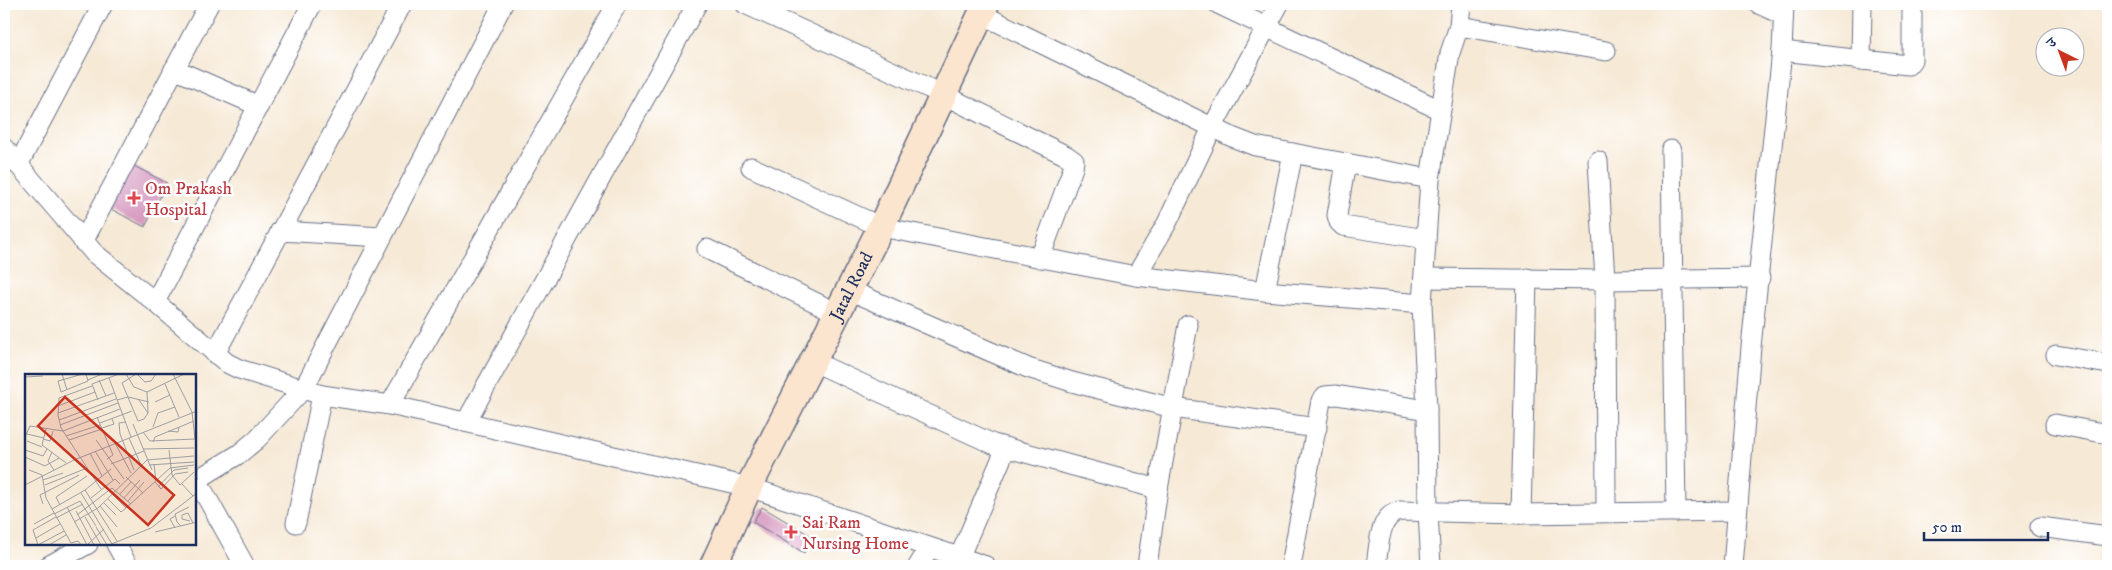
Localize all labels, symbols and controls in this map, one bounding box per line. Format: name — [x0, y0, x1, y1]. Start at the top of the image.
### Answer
north arrow — [2034, 28, 2084, 78]
text: उ — [2043, 33, 2061, 53]
place label: Om Prakash Hospital — [145, 178, 233, 221]
marker: Om Prakash Hospital — [127, 191, 141, 205]
street label: Jatal Road — [824, 248, 878, 327]
inset map — [25, 374, 196, 545]
scale bar — [1924, 510, 2048, 542]
place label: Sai Ram Nursing Home — [802, 512, 909, 555]
text: 50 m — [1932, 518, 1962, 537]
marker: Sai Ram Nursing Home — [784, 525, 798, 539]

